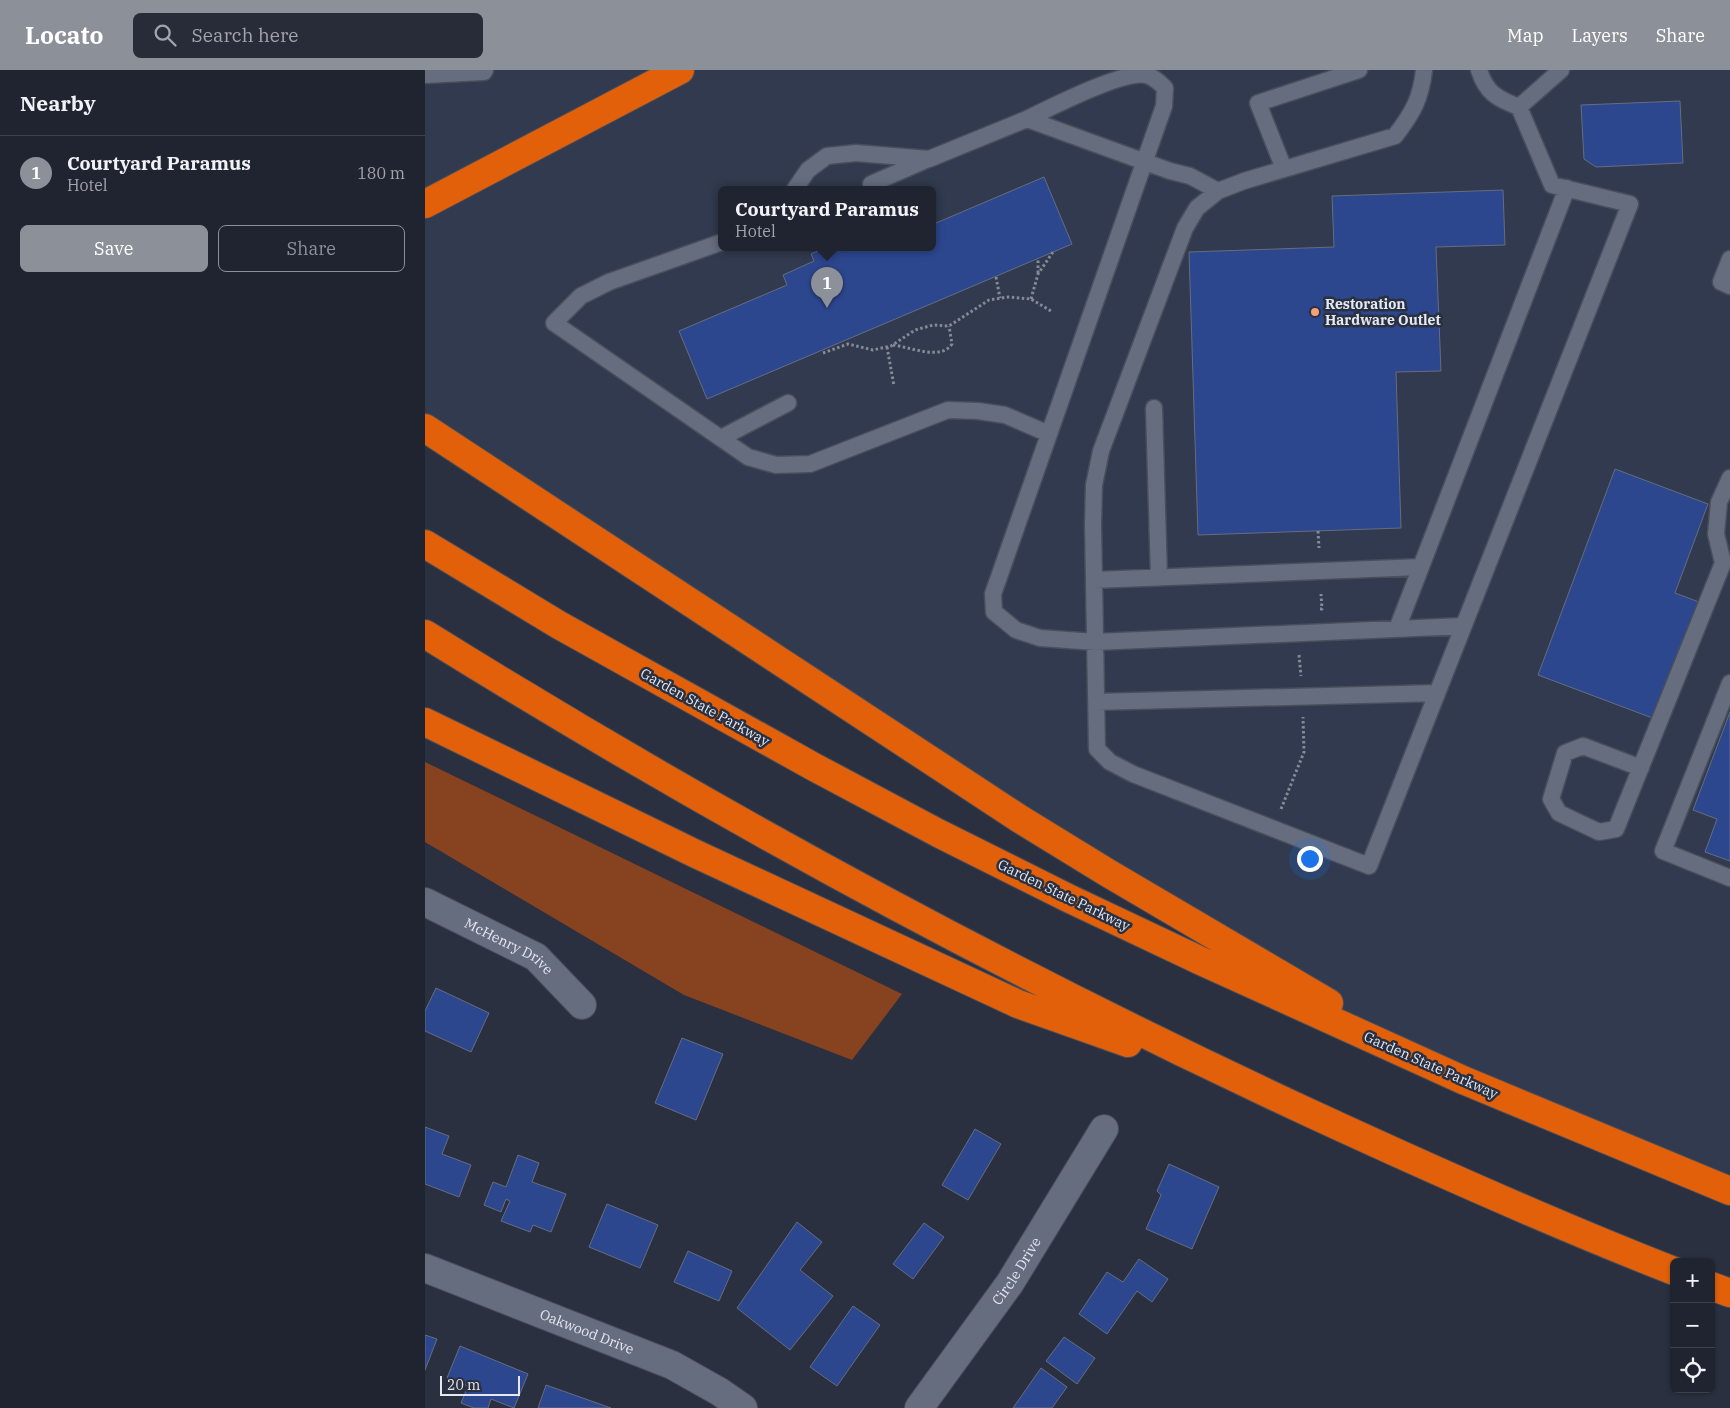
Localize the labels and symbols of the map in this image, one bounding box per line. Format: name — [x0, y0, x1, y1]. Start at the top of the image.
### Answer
pin: 1 — [811, 267, 843, 308]
place label: Restoration Hardware Outlet — [1325, 295, 1441, 329]
marker: Restoration Hardware Outlet — [1309, 306, 1321, 318]
street label: Garden State Parkway — [637, 664, 773, 750]
your location — [1297, 846, 1323, 872]
street label: Garden State Parkway — [995, 855, 1134, 935]
street label: McHenry Drive — [461, 914, 557, 978]
street label: Garden State Parkway — [1361, 1027, 1501, 1103]
street label: Circle Drive — [988, 1234, 1045, 1309]
street label: Oakwood Drive — [537, 1305, 637, 1358]
scale bar — [440, 1373, 520, 1396]

